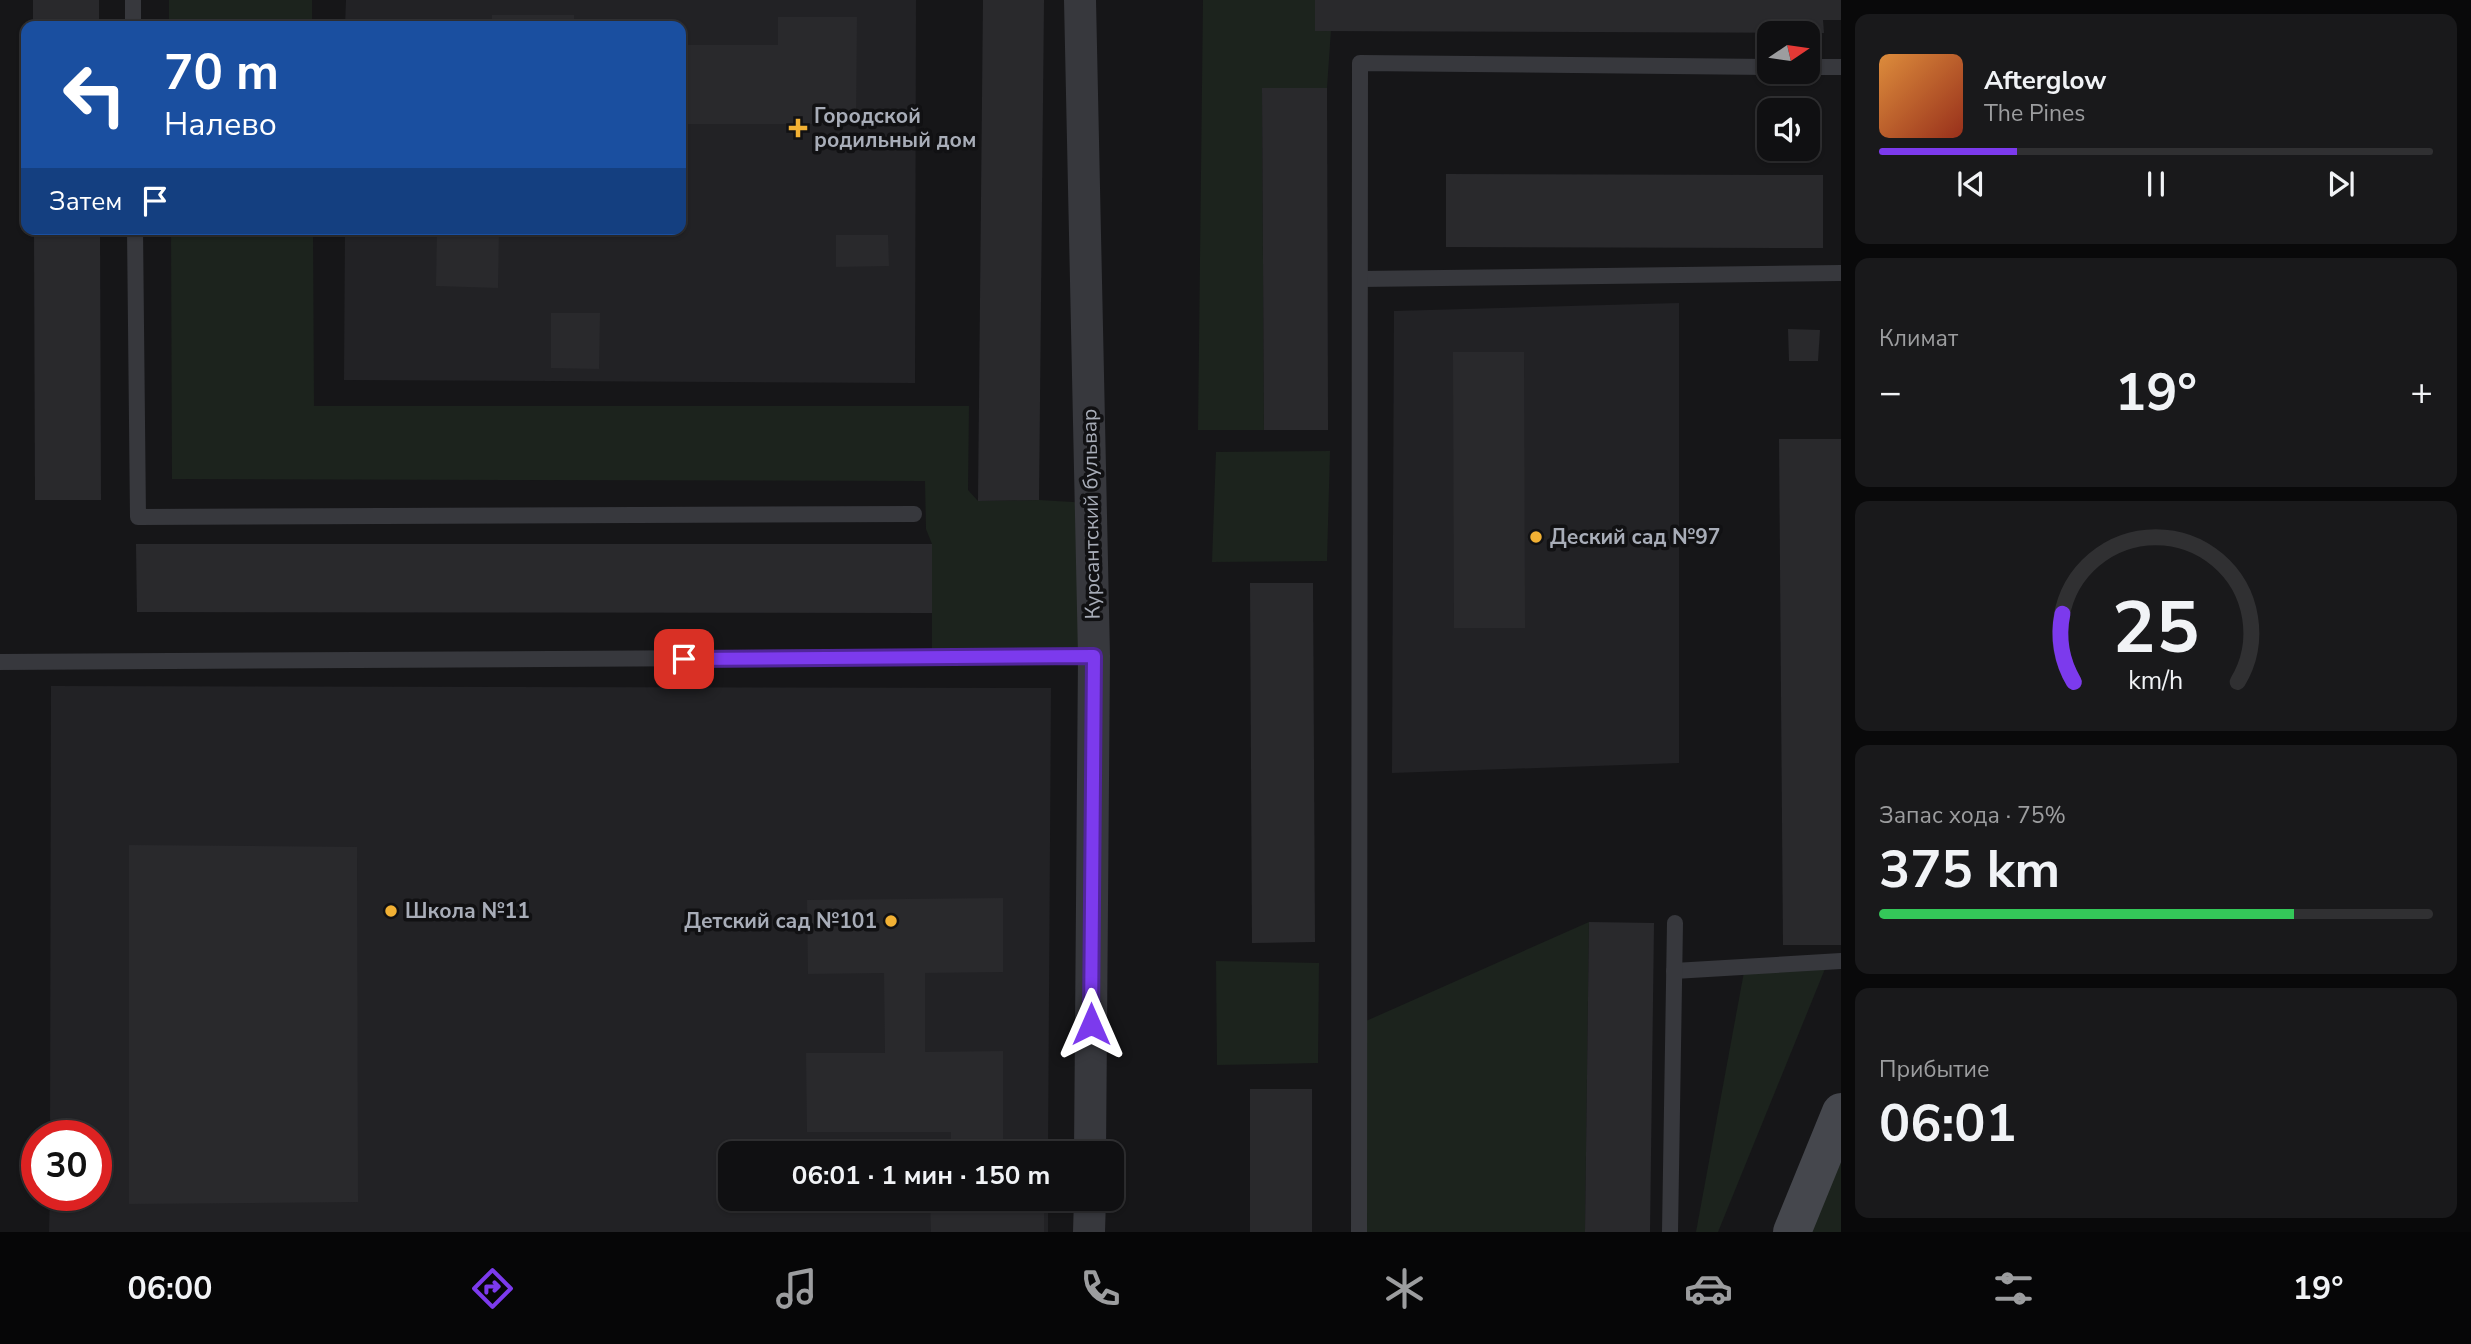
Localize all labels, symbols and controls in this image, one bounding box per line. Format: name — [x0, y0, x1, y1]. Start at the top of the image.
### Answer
north arrow — [1757, 21, 1820, 84]
map controls — [1757, 21, 1820, 161]
text: 70 m — [164, 39, 279, 106]
icon: left — [49, 49, 140, 140]
text: Afterglow — [1984, 63, 2107, 98]
button: sound — [1757, 98, 1820, 161]
text: The Pines — [1984, 98, 2085, 129]
place label: Городской родильный дом — [814, 102, 976, 154]
text: Налево — [164, 103, 277, 146]
marker: Городской родильный дом — [788, 118, 808, 138]
icon: previous — [1952, 165, 1990, 203]
icon: pause — [2137, 165, 2175, 203]
icon: next — [2322, 165, 2360, 203]
icon: arrive — [136, 182, 174, 220]
text: Затем — [49, 184, 122, 219]
text: Климат — [1879, 323, 1958, 354]
text: 19° — [2115, 357, 2197, 428]
text: − — [1879, 367, 1902, 418]
text: + — [2410, 367, 2433, 418]
street label: Курсантский бульвар — [1075, 408, 1107, 620]
place label: Деский сад №97 — [1550, 523, 1720, 551]
marker: Деский сад №97 — [1528, 529, 1544, 545]
text: 25 — [2112, 578, 2200, 678]
pin — [654, 629, 714, 689]
icon: arrive — [665, 640, 703, 678]
text: km/h — [2128, 664, 2184, 698]
text: Запас хода · 75% — [1879, 800, 2066, 831]
text: 375 km — [1879, 834, 2060, 905]
place label: Школа №11 — [405, 897, 530, 925]
marker: Школа №11 — [383, 903, 399, 919]
place label: Детский сад №101 — [684, 907, 877, 935]
marker: Детский сад №101 — [883, 913, 899, 929]
position arrow — [1054, 987, 1128, 1061]
text: Прибытие — [1879, 1054, 1989, 1085]
text: 06:01 — [1879, 1088, 2017, 1159]
speed limit sign: 30 — [21, 1120, 112, 1211]
text: 06:01 · 1 мин · 150 m — [792, 1158, 1050, 1193]
icon: directions — [468, 1264, 517, 1313]
icon: music — [772, 1264, 821, 1313]
icon: phone — [1076, 1264, 1125, 1313]
icon: climate — [1380, 1264, 1429, 1313]
icon: car — [1684, 1264, 1733, 1313]
icon: filters — [1989, 1264, 2038, 1313]
text: 06:00 — [128, 1267, 212, 1310]
text: 19° — [2293, 1267, 2343, 1310]

